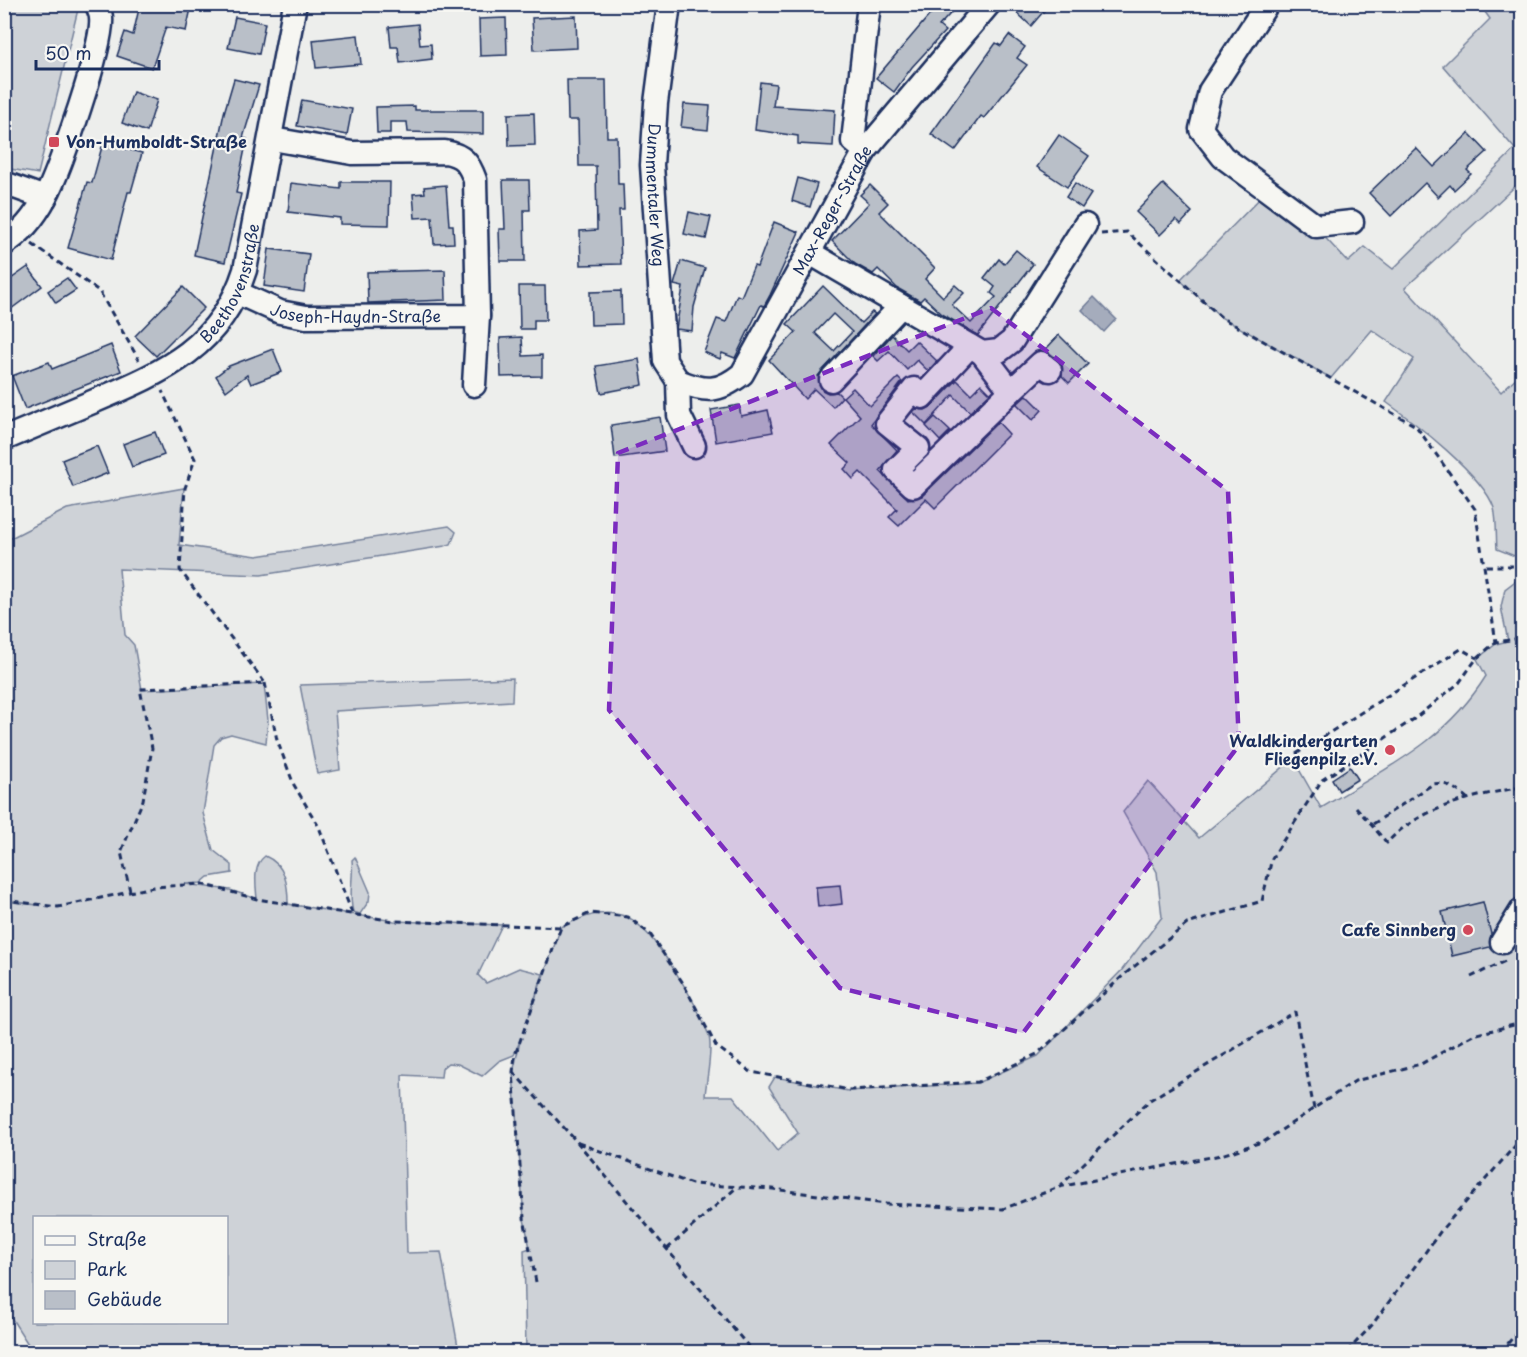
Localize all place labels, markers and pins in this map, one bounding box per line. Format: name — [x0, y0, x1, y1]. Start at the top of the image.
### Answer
place label: Von-Humboldt-Straße — [66, 129, 247, 153]
marker: Von-Humboldt-Straße — [47, 135, 61, 149]
place label: Waldkindergarten Fliegenpilz e.V. — [1229, 728, 1378, 770]
marker: Waldkindergarten Fliegenpilz e.V. — [1383, 743, 1397, 757]
place label: Cafe Sinnberg — [1341, 917, 1456, 941]
marker: Cafe Sinnberg — [1461, 923, 1475, 937]

